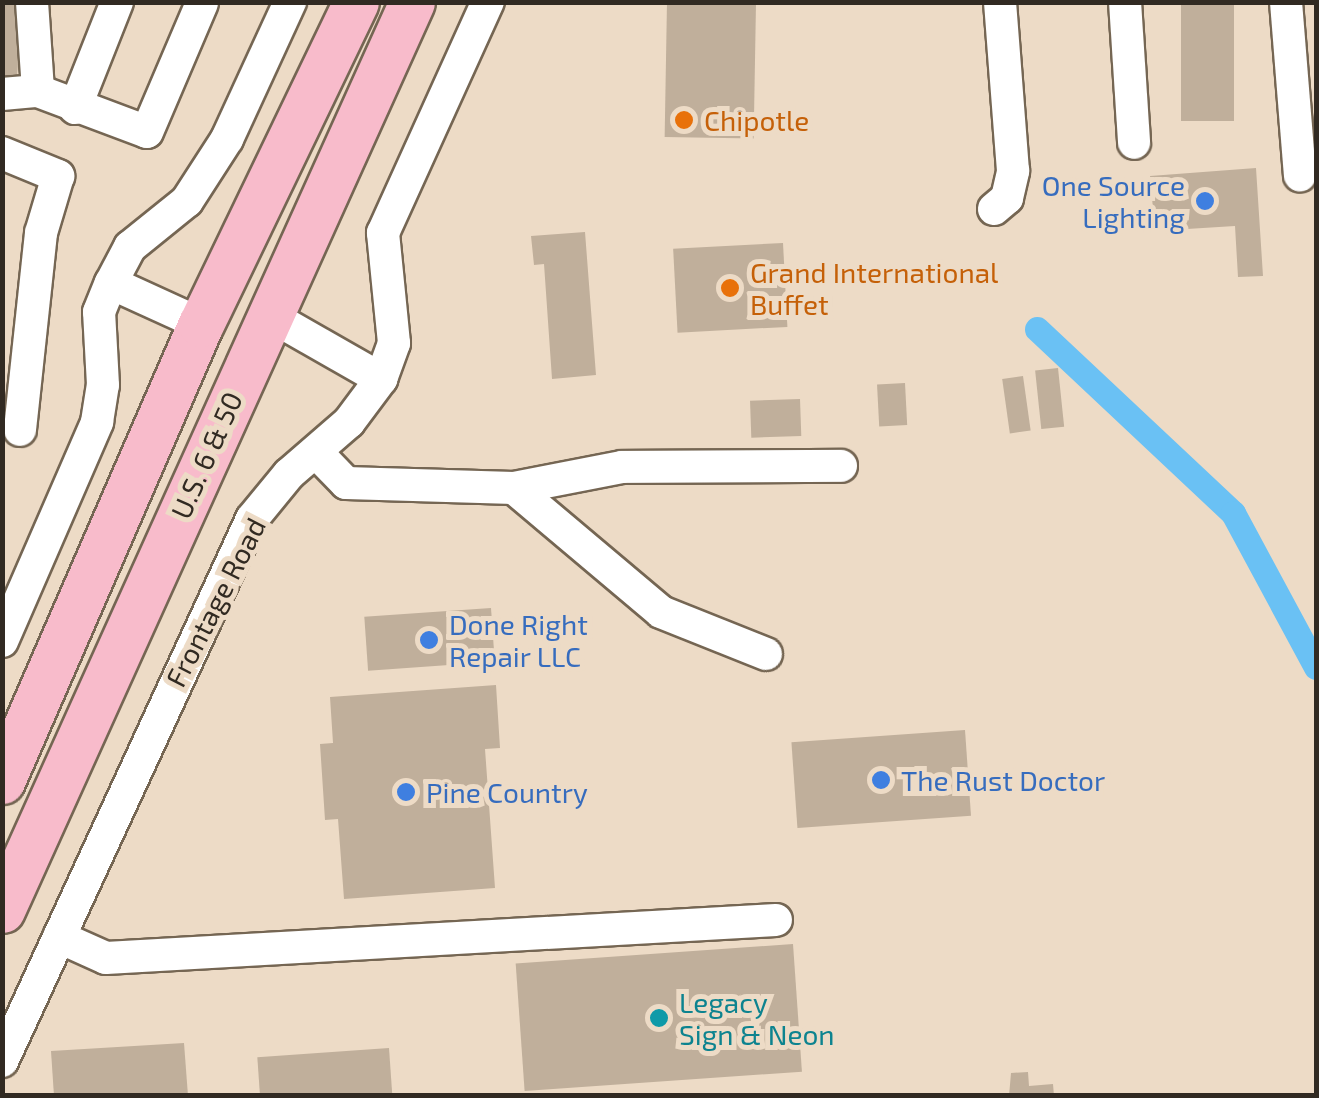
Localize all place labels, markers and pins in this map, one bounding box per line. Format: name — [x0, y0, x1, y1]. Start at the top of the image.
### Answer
place label: Chipotle — [704, 103, 809, 137]
marker: Chipotle — [673, 109, 695, 131]
place label: One Source Lighting — [1042, 168, 1185, 234]
marker: One Source Lighting — [1194, 190, 1216, 212]
place label: Grand International Buffet — [750, 255, 998, 321]
marker: Grand International Buffet — [719, 277, 741, 299]
place label: Done Right Repair LLC — [449, 607, 588, 673]
marker: Done Right Repair LLC — [418, 629, 440, 651]
place label: The Rust Doctor — [901, 763, 1105, 797]
marker: The Rust Doctor — [870, 769, 892, 791]
place label: Pine Country — [426, 775, 588, 809]
marker: Pine Country — [395, 781, 417, 803]
place label: Legacy Sign & Neon — [679, 985, 835, 1051]
marker: Legacy Sign & Neon — [648, 1007, 670, 1029]

